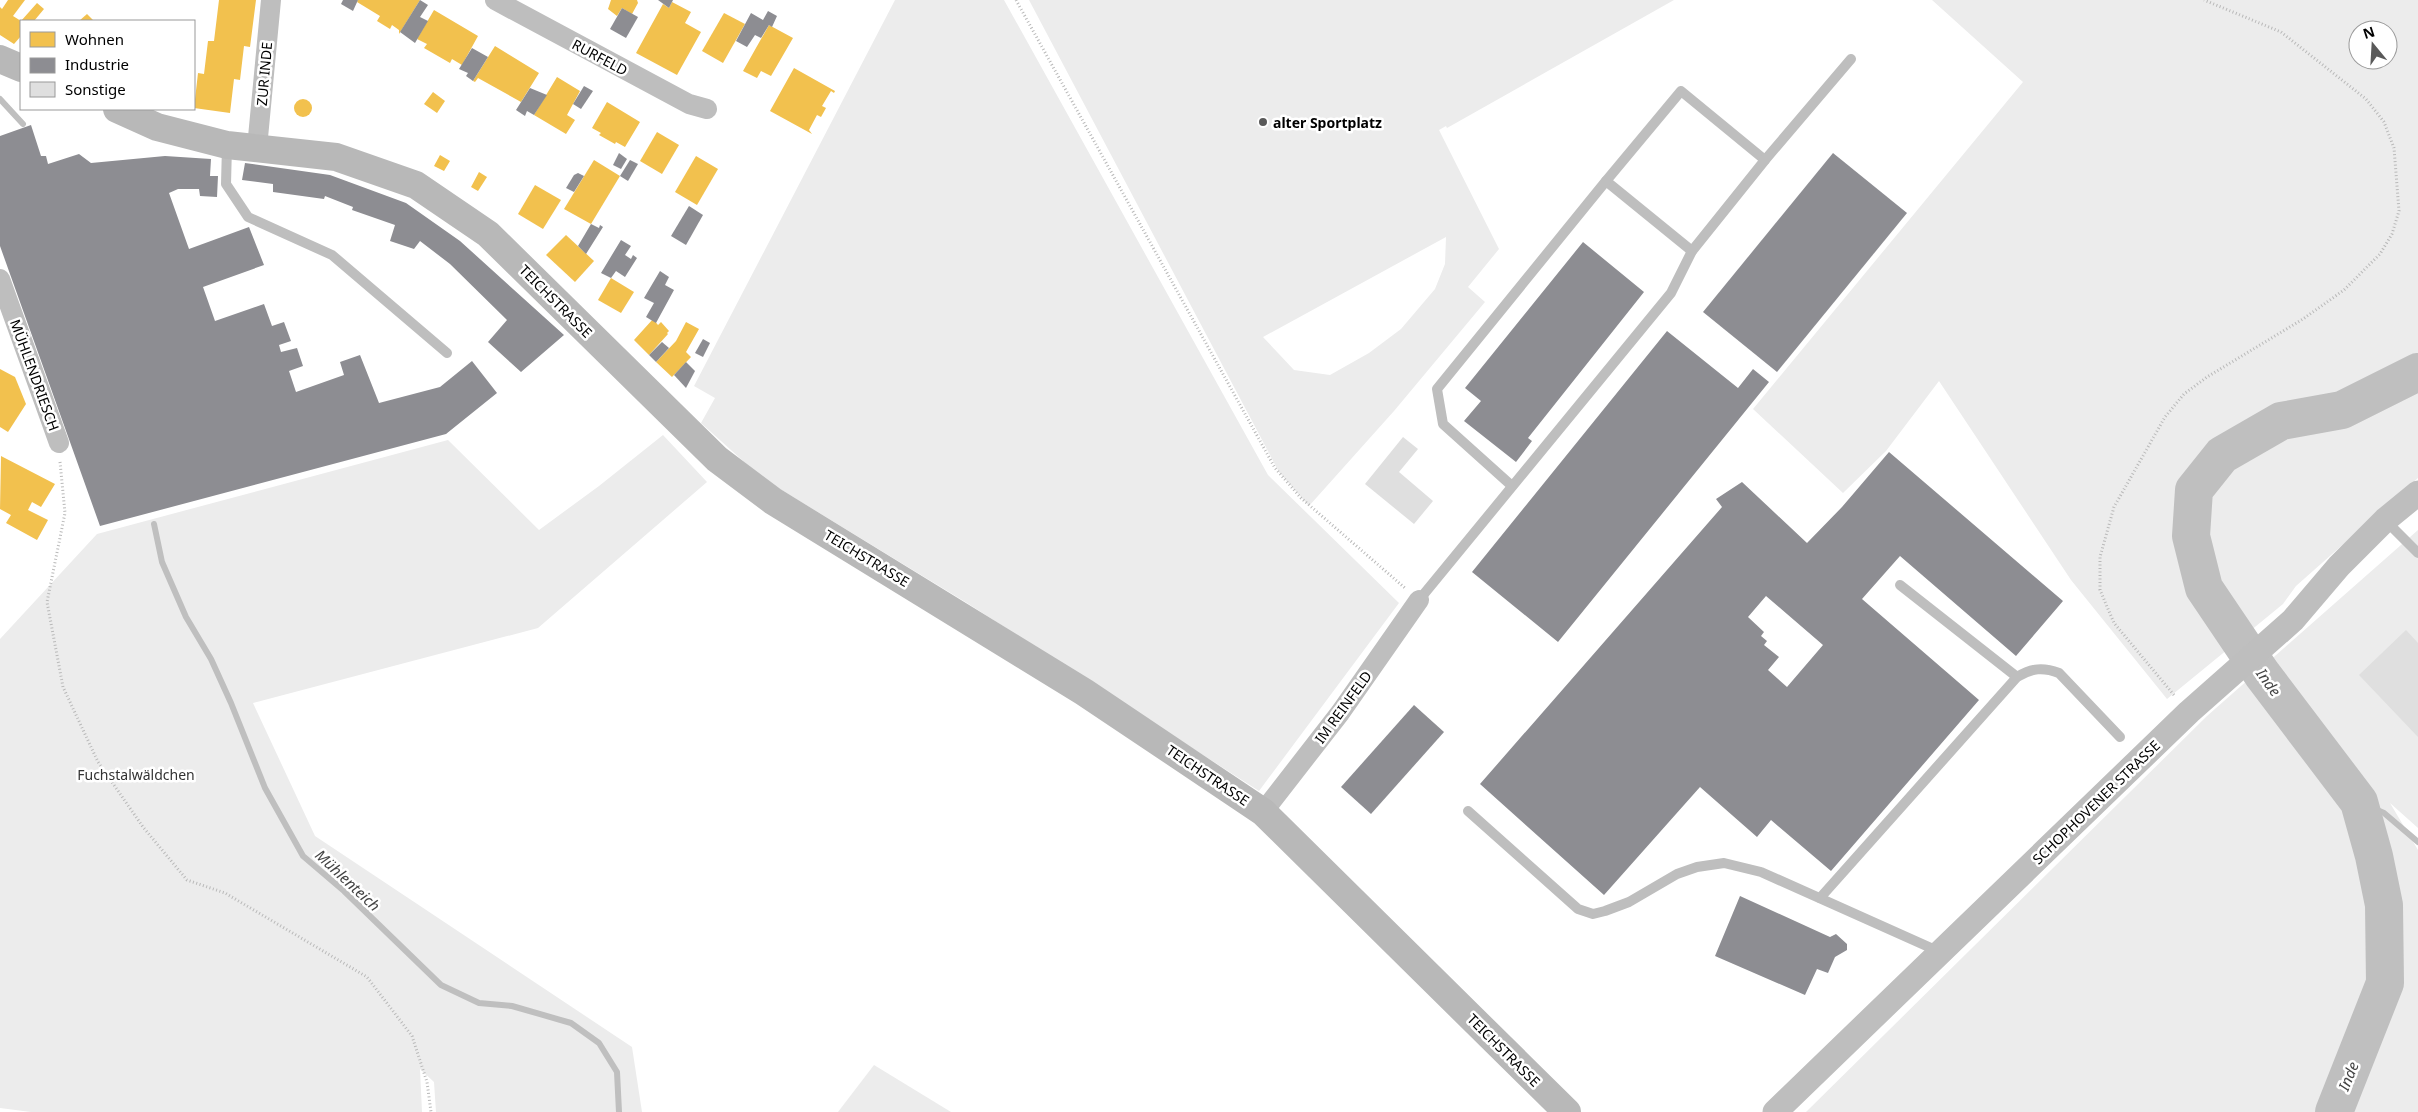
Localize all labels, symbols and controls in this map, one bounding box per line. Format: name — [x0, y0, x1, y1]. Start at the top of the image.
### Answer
legend — [20, 20, 195, 110]
north arrow — [2348, 20, 2398, 70]
text: N — [2360, 21, 2377, 43]
text: Wohnen — [65, 29, 124, 49]
street label: RURFELD — [569, 34, 631, 80]
street label: ZUR INDE — [252, 41, 276, 107]
text: Industrie — [65, 54, 129, 74]
text: Sonstige — [65, 79, 126, 99]
place label: alter Sportplatz — [1273, 113, 1382, 132]
marker: alter Sportplatz — [1257, 116, 1269, 128]
street label: TEICHSTRASSE — [515, 260, 597, 342]
street label: MÜHLENDRIESCH — [6, 317, 64, 433]
street label: TEICHSTRASSE — [821, 525, 913, 591]
water label: Inde — [2252, 663, 2286, 700]
street label: IM REINFELD — [1310, 667, 1376, 747]
street label: SCHOPHOVENER STRASSE — [2028, 736, 2164, 868]
street label: TEICHSTRASSE — [1163, 740, 1253, 810]
park label: Fuchstalwäldchen — [77, 765, 195, 784]
water label: Mühlenteich — [311, 845, 385, 915]
street label: TEICHSTRASSE — [1463, 1009, 1545, 1091]
water label: Inde — [2333, 1058, 2363, 1094]

